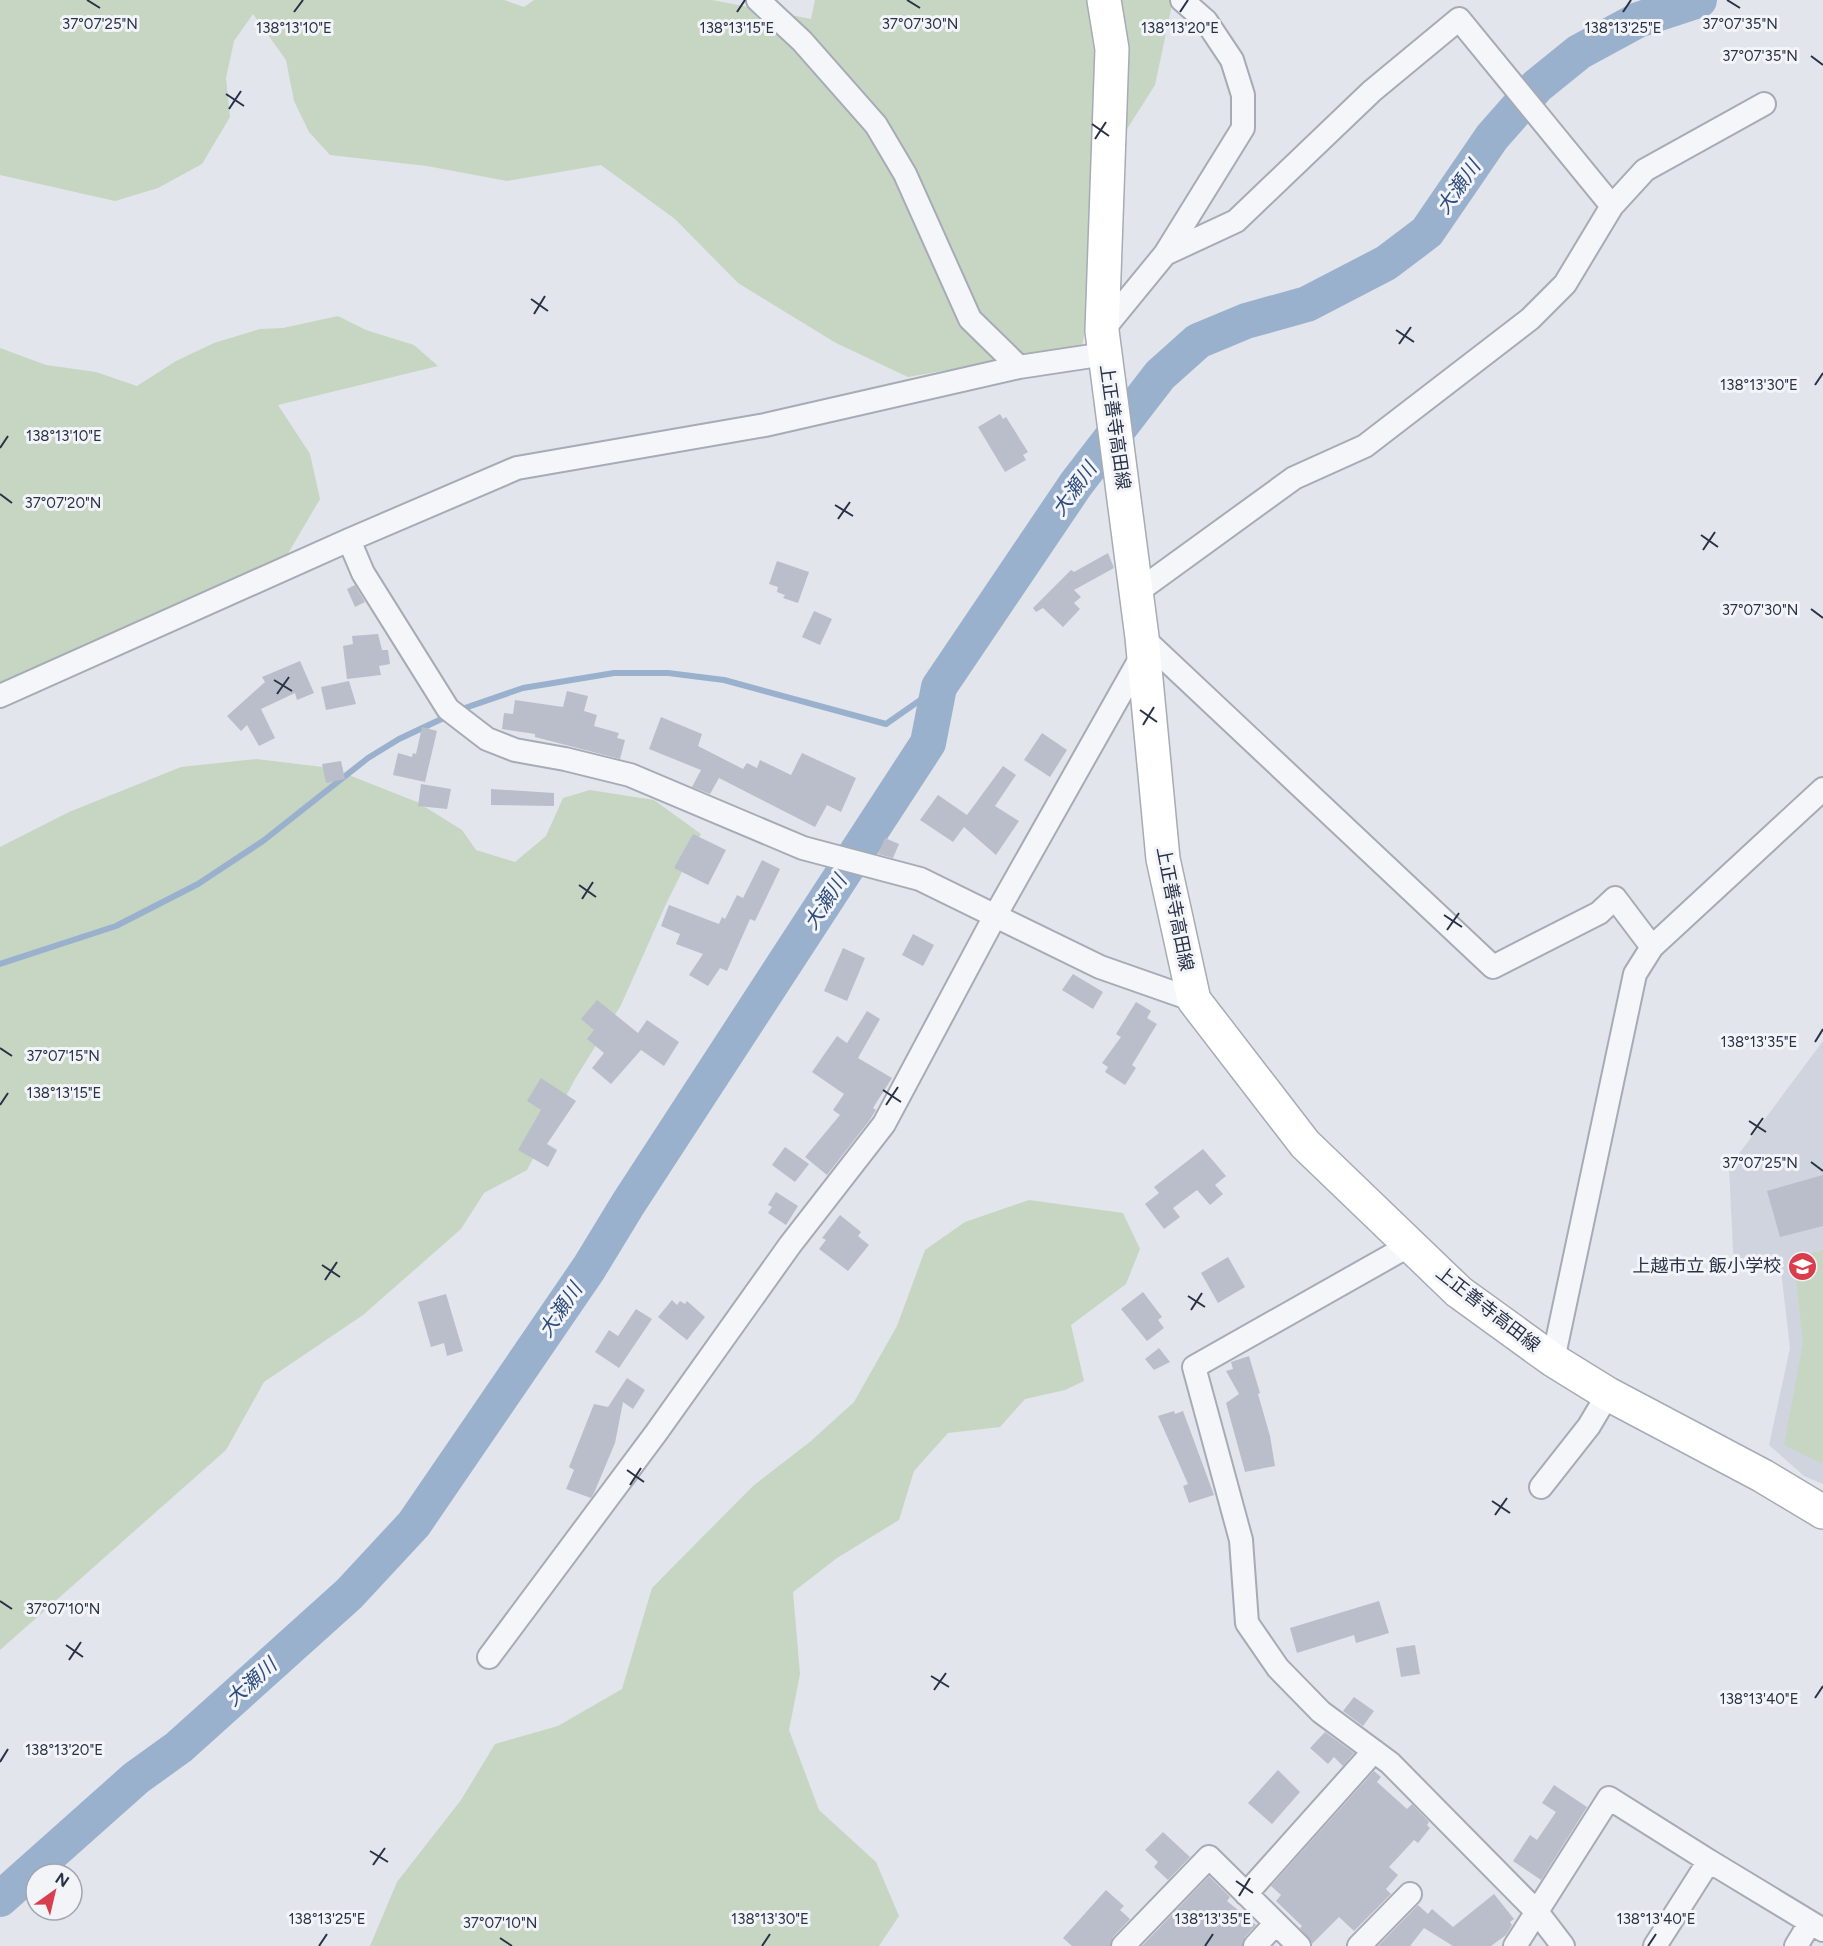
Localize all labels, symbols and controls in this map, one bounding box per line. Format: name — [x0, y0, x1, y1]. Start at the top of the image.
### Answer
text: 37°07'25"N — [62, 15, 138, 33]
text: 37°07'30"N — [882, 15, 958, 33]
text: 37°07'35"N — [1702, 15, 1778, 33]
text: 138°13'10"E — [256, 19, 332, 37]
text: 138°13'15"E — [700, 19, 774, 37]
text: 138°13'20"E — [1141, 19, 1219, 37]
text: 138°13'25"E — [1584, 19, 1662, 37]
text: 37°07'35"N — [1722, 47, 1798, 65]
water label: 大瀬川 — [1431, 154, 1486, 218]
street label: 上正善寺高田線 — [1095, 363, 1135, 491]
text: 138°13'30"E — [1720, 376, 1798, 394]
text: 138°13'10"E — [26, 427, 102, 445]
water label: 大瀬川 — [1047, 456, 1103, 520]
text: 37°07'20"N — [25, 494, 101, 512]
text: 37°07'30"N — [1722, 601, 1798, 619]
street label: 上正善寺高田線 — [1152, 845, 1198, 973]
water label: 大瀬川 — [799, 869, 852, 934]
text: 138°13'35"E — [1721, 1033, 1797, 1051]
text: 37°07'15"N — [26, 1047, 100, 1065]
text: 138°13'15"E — [27, 1084, 101, 1102]
text: 37°07'25"N — [1722, 1154, 1798, 1172]
school or university icon: 上越市立 飯小学校 — [1786, 1250, 1818, 1282]
place label: 上越市立 飯小学校 — [1633, 1255, 1781, 1277]
street label: 上正善寺高田線 — [1432, 1262, 1544, 1356]
water label: 大瀬川 — [533, 1277, 588, 1342]
text: 37°07'10"N — [26, 1600, 100, 1618]
water label: 大瀬川 — [221, 1652, 283, 1711]
text: 138°13'40"E — [1719, 1690, 1799, 1708]
text: 138°13'20"E — [25, 1741, 103, 1759]
north arrow — [24, 1862, 84, 1922]
text: N — [52, 1869, 73, 1891]
text: 138°13'25"E — [288, 1910, 366, 1928]
text: 138°13'30"E — [731, 1910, 809, 1928]
text: 138°13'35"E — [1175, 1910, 1251, 1928]
text: 138°13'40"E — [1616, 1910, 1696, 1928]
text: 37°07'10"N — [463, 1914, 537, 1932]

